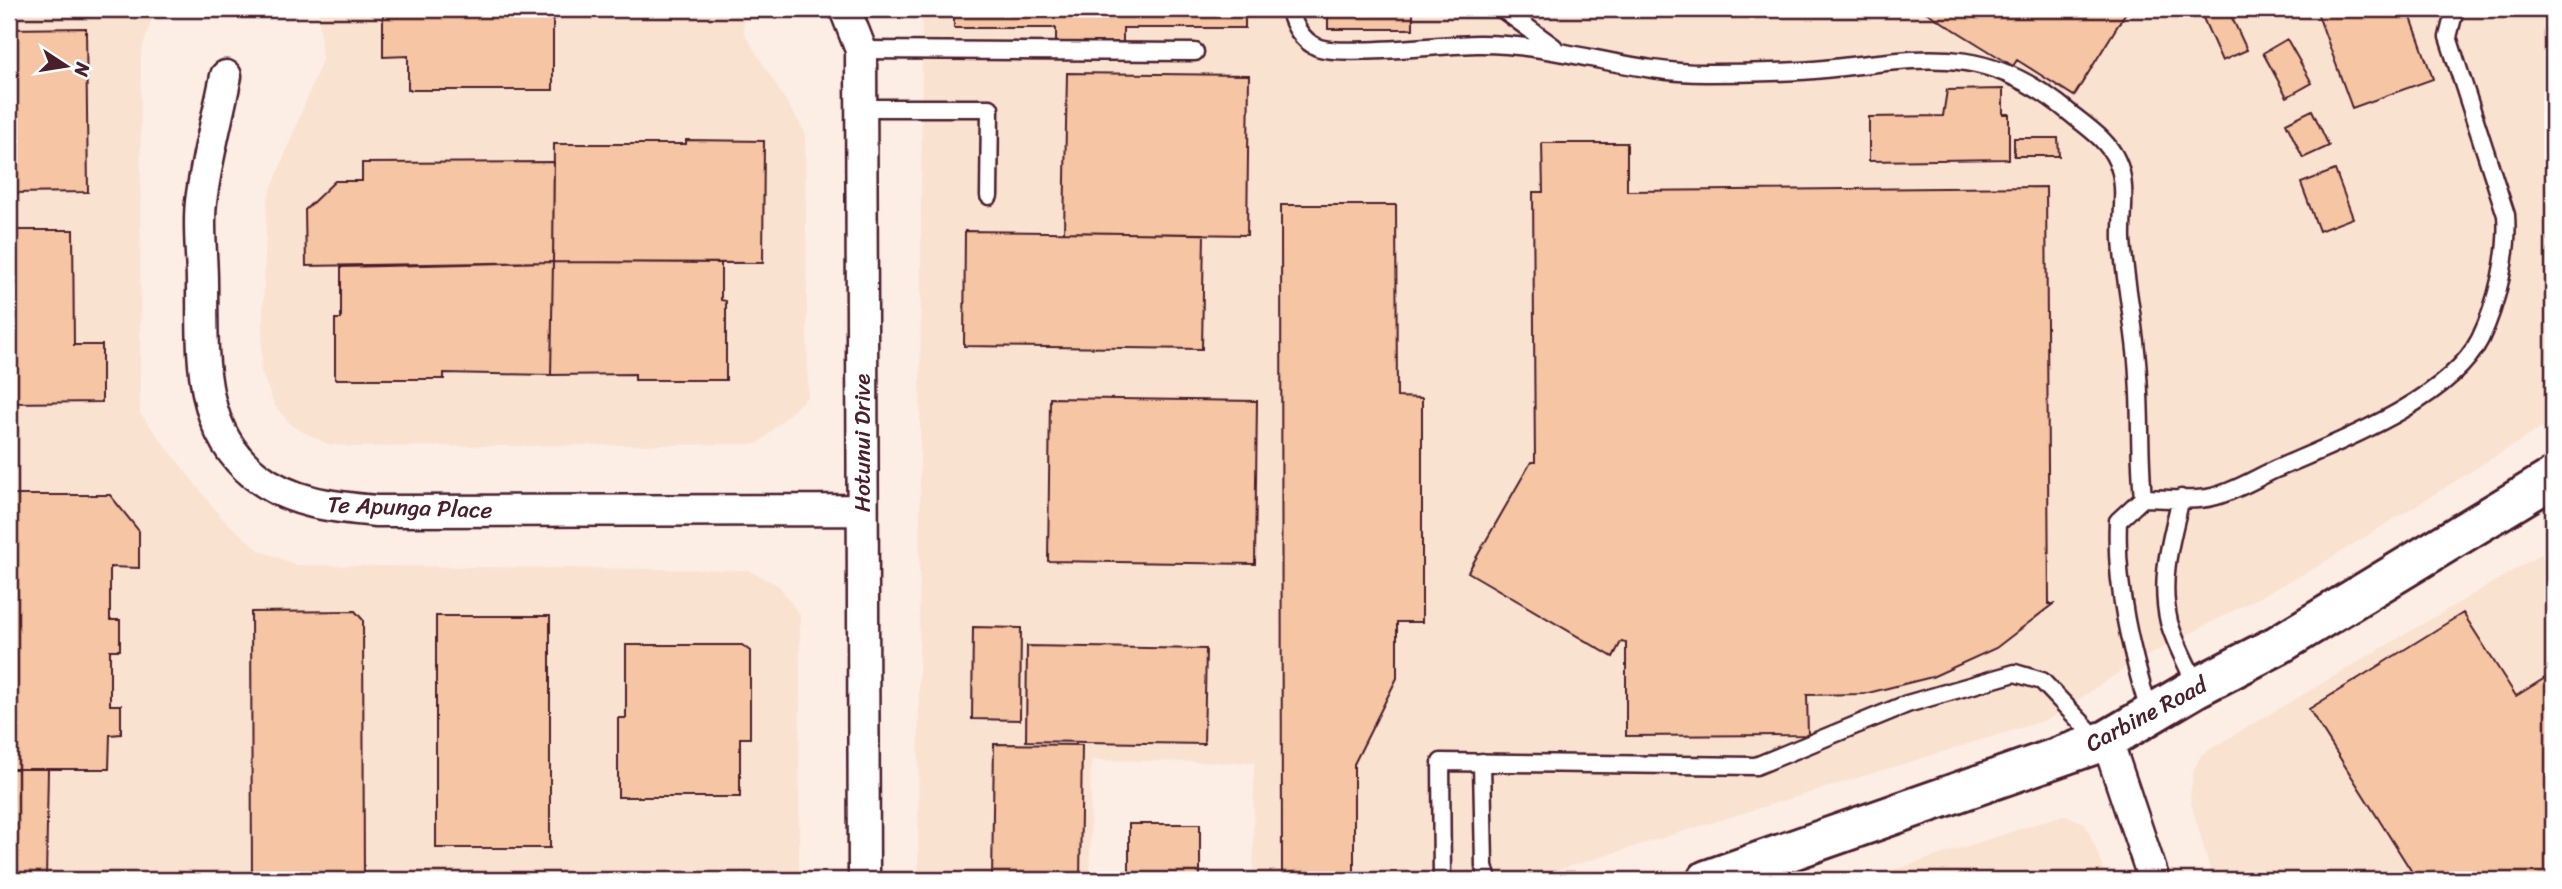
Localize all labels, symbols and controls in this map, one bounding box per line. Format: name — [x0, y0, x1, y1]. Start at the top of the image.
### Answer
north arrow — [32, 32, 102, 102]
text: N — [64, 59, 100, 80]
street label: Hotunui Drive — [842, 374, 883, 512]
street label: Te Apunga Place — [327, 484, 493, 531]
street label: Carbine Road — [2078, 664, 2216, 764]

